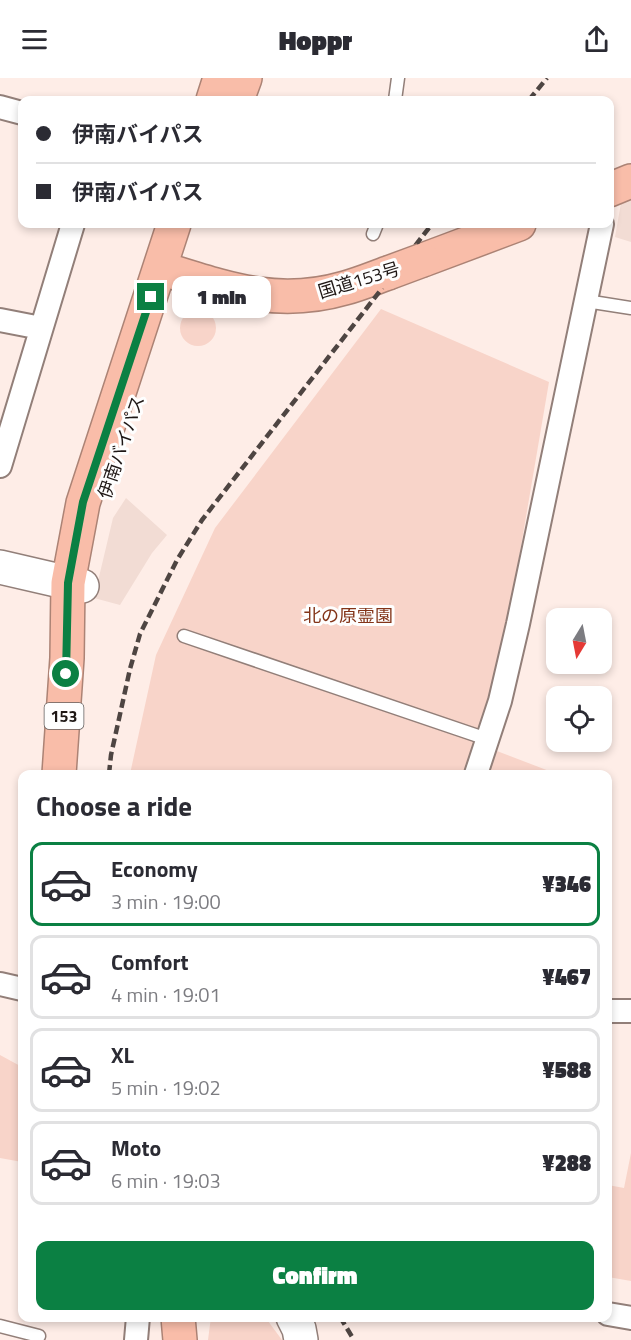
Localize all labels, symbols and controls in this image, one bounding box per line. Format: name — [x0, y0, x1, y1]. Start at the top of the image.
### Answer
text: Hoppr — [279, 19, 352, 60]
icon: menu — [18, 23, 51, 56]
icon: share — [580, 23, 613, 56]
text: 伊南バイパス — [72, 117, 204, 151]
text: 伊南バイパス — [72, 175, 204, 209]
street label: 国道153号 — [315, 255, 403, 305]
callout: 1 min — [172, 276, 271, 318]
text: 1 min — [197, 281, 246, 312]
route end — [137, 283, 164, 310]
street label: 伊南バイパス — [91, 392, 151, 502]
park label: 北の原霊園 — [303, 602, 393, 629]
north arrow — [546, 608, 612, 674]
map controls — [546, 608, 612, 752]
route start — [52, 660, 79, 687]
button: locate — [546, 686, 612, 752]
road number: 153 — [44, 703, 84, 729]
text: Choose a ride — [36, 785, 192, 826]
text: Economy — [111, 852, 198, 886]
icon: car — [39, 857, 93, 911]
text: ¥346 — [542, 867, 591, 901]
text: 3 min · 19:00 — [111, 886, 221, 917]
text: Comfort — [111, 945, 189, 979]
icon: car — [39, 950, 93, 1004]
text: ¥467 — [542, 960, 591, 994]
text: 4 min · 19:01 — [111, 979, 221, 1010]
text: XL — [111, 1038, 134, 1072]
icon: car — [39, 1043, 93, 1097]
text: ¥588 — [542, 1053, 591, 1087]
text: 5 min · 19:02 — [111, 1072, 221, 1103]
text: Moto — [111, 1131, 161, 1165]
icon: car — [39, 1136, 93, 1190]
text: ¥288 — [542, 1146, 591, 1180]
text: 6 min · 19:03 — [111, 1165, 221, 1196]
button: Confirm — [36, 1241, 594, 1310]

